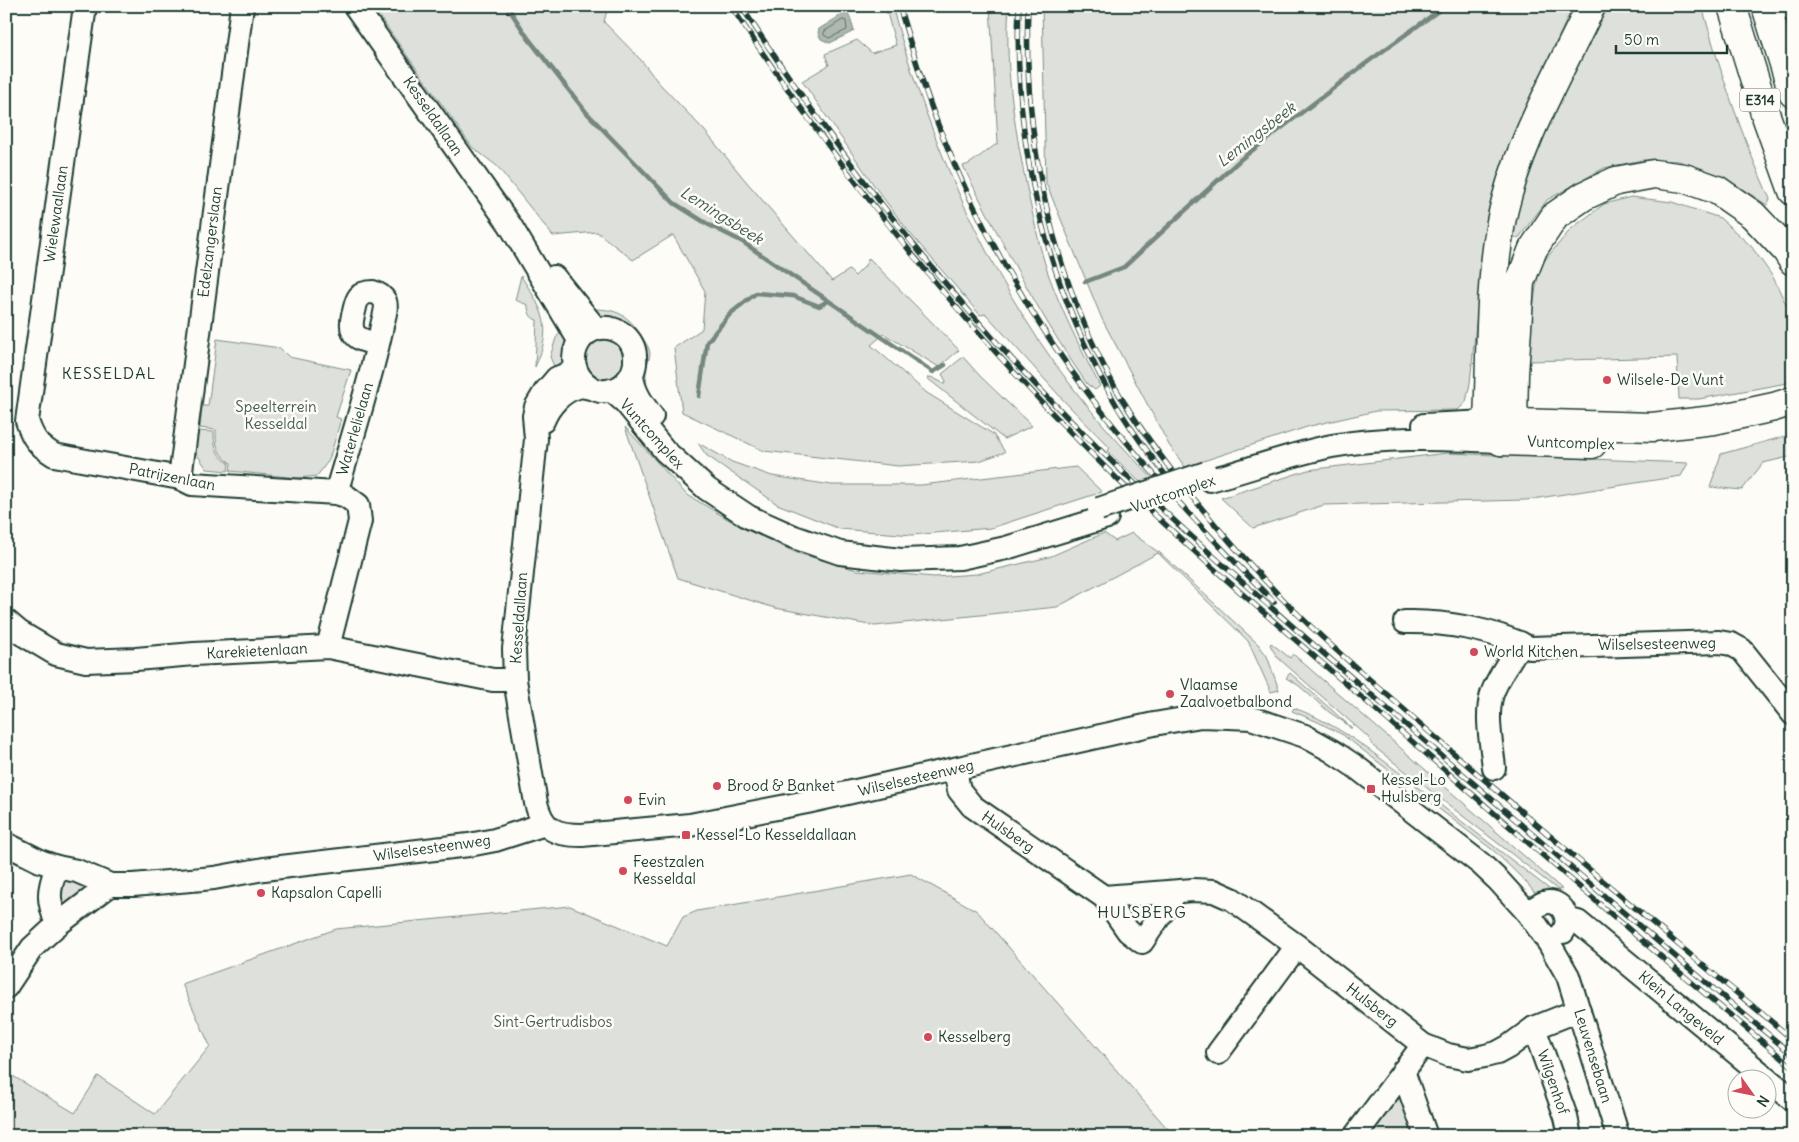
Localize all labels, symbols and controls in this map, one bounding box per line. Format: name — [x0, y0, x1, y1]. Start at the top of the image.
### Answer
scale bar — [1616, 22, 1728, 54]
text: 50 m — [1624, 30, 1659, 49]
street label: Kesseldallaan — [399, 73, 468, 159]
road number: E314 — [1740, 88, 1780, 112]
water label: Lemingsbeek — [1213, 96, 1301, 171]
street label: Wielewaallaan — [39, 164, 72, 264]
water label: Lemingsbeek — [677, 182, 769, 249]
street label: Edelzangerslaan — [193, 185, 226, 298]
district label: KESSELDAL — [62, 363, 156, 383]
place label: Wilsele-De Vunt — [1617, 370, 1724, 389]
marker: Wilsele-De Vunt — [1601, 374, 1613, 386]
street label: Waterlelielaan — [332, 380, 377, 478]
street label: Vuntcomplex — [616, 395, 689, 473]
park label: Speelterrein Kesseldal — [235, 397, 317, 433]
street label: Vuntcomplex — [1527, 431, 1616, 454]
street label: Patrijzenlaan — [127, 459, 217, 494]
street label: Vuntcomplex — [1128, 470, 1218, 517]
street label: Kesseldallaan — [506, 571, 531, 664]
street label: Wilselsesteenweg — [1598, 633, 1716, 654]
street label: Karekietenlaan — [206, 638, 308, 663]
place label: World Kitchen — [1484, 642, 1578, 661]
marker: World Kitchen — [1468, 646, 1480, 658]
place label: Vlaamse Zaalvoetbalbond — [1180, 675, 1292, 711]
marker: Vlaamse Zaalvoetbalbond — [1164, 688, 1176, 700]
street label: Wilselsesteenweg — [856, 755, 976, 800]
place label: Kessel-Lo Hulsberg — [1381, 770, 1446, 806]
place label: Brood & Banket — [727, 776, 835, 795]
marker: Brood & Banket — [711, 780, 723, 792]
marker: Kessel-Lo Hulsberg — [1365, 783, 1377, 795]
place label: Evin — [638, 790, 666, 809]
marker: Evin — [622, 794, 634, 806]
street label: Hulsberg — [978, 806, 1038, 857]
place label: Kessel-Lo Kesseldallaan — [696, 825, 857, 844]
marker: Kessel-Lo Kesseldallaan — [680, 829, 692, 841]
street label: Wilselsesteenweg — [372, 830, 492, 865]
place label: Feestzalen Kesseldal — [633, 852, 705, 888]
marker: Feestzalen Kesseldal — [617, 865, 629, 877]
place label: Kapsalon Capelli — [271, 883, 382, 902]
marker: Kapsalon Capelli — [255, 887, 267, 899]
district label: HULSBERG — [1097, 902, 1187, 922]
street label: Klein Langeveld — [1635, 966, 1728, 1049]
street label: Hulsberg — [1343, 979, 1402, 1031]
street label: Leuvensebaan — [1570, 1006, 1617, 1106]
park label: Sint-Gertrudisbos — [494, 1012, 613, 1031]
place label: Kesselberg — [938, 1027, 1011, 1046]
marker: Kesselberg — [922, 1031, 934, 1043]
street label: Wilgenhof — [1534, 1047, 1574, 1118]
north arrow — [1726, 1070, 1776, 1120]
text: N — [1753, 1092, 1773, 1110]

